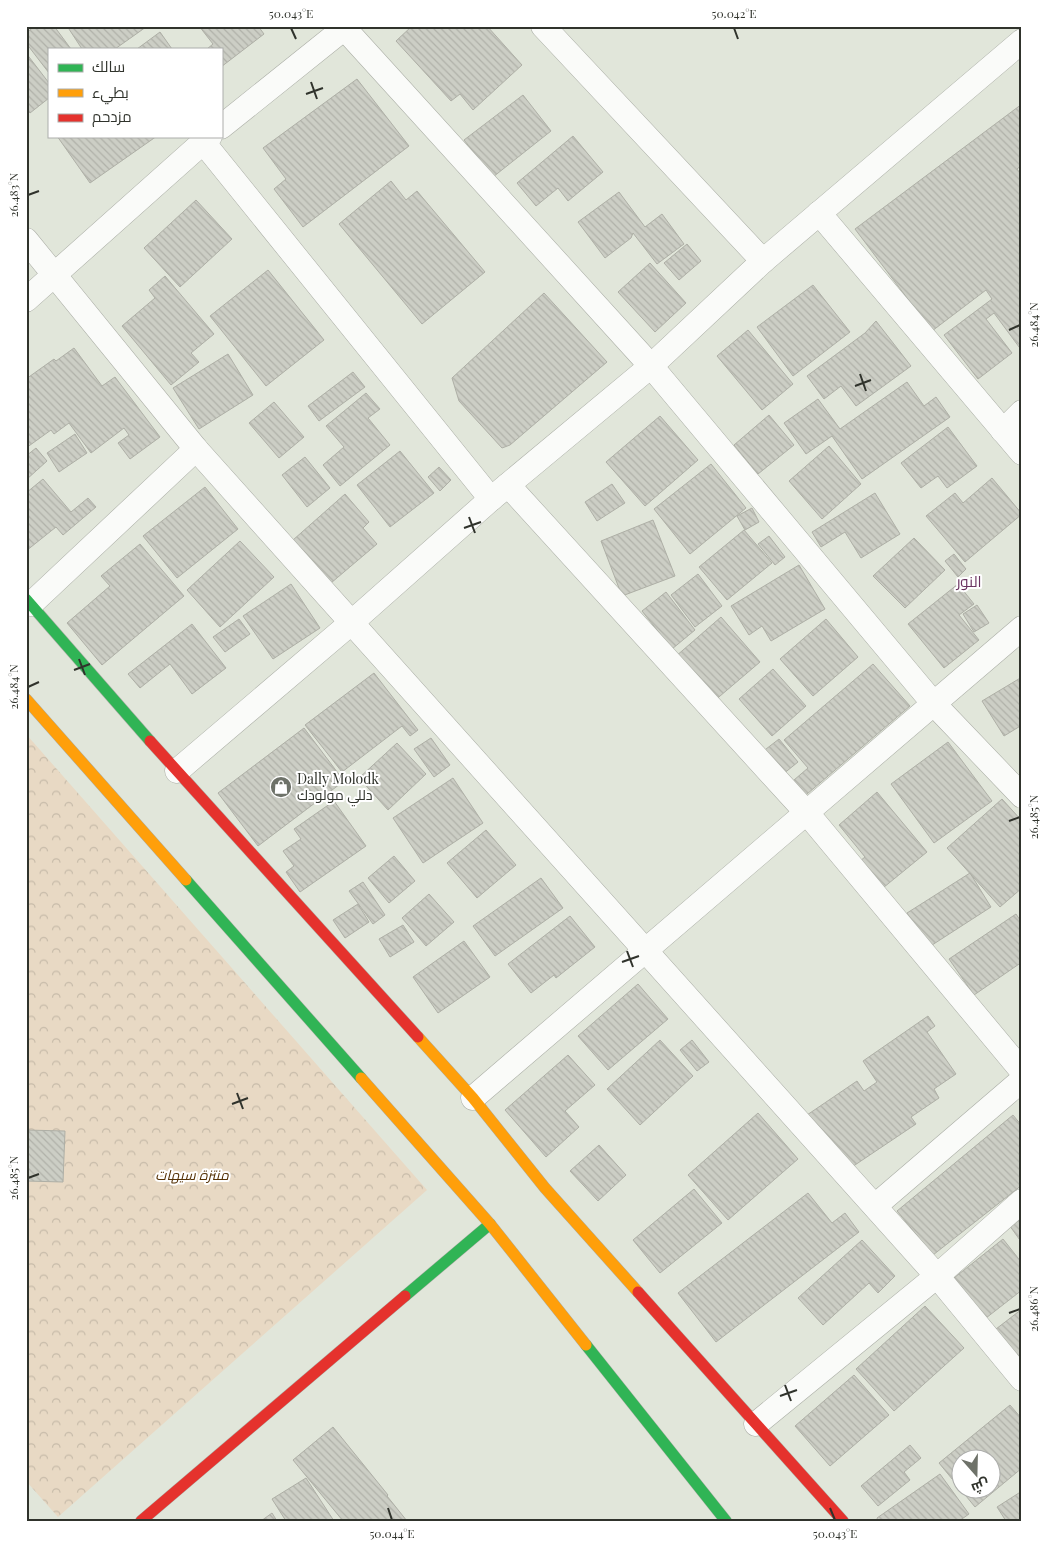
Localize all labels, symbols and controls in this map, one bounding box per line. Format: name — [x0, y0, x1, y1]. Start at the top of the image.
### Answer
text: 50.043°E — [269, 5, 313, 21]
text: 50.042°E — [711, 5, 757, 21]
legend — [48, 48, 222, 138]
text: سالك — [92, 56, 125, 76]
text: بطيء — [92, 82, 129, 105]
text: مزدحم — [92, 106, 132, 127]
text: 26.483°N — [5, 172, 21, 217]
text: 26.484°N — [1025, 302, 1041, 348]
district label: النور — [955, 571, 982, 591]
text: 26.484°N — [5, 664, 21, 710]
place label: Dally Molodk دللي مولودك — [297, 769, 379, 807]
shop icon: Dally Molodk دللي مولودك — [269, 775, 293, 799]
text: 26.485°N — [1025, 794, 1041, 839]
text: 26.485°N — [5, 1155, 21, 1200]
park label: منتزة سيهات — [155, 1165, 230, 1184]
text: 26.486°N — [1025, 1286, 1041, 1332]
north arrow — [950, 1450, 1000, 1500]
text: ش — [969, 1475, 992, 1499]
text: 50.044°E — [369, 1525, 415, 1541]
text: 50.043°E — [813, 1525, 857, 1541]

